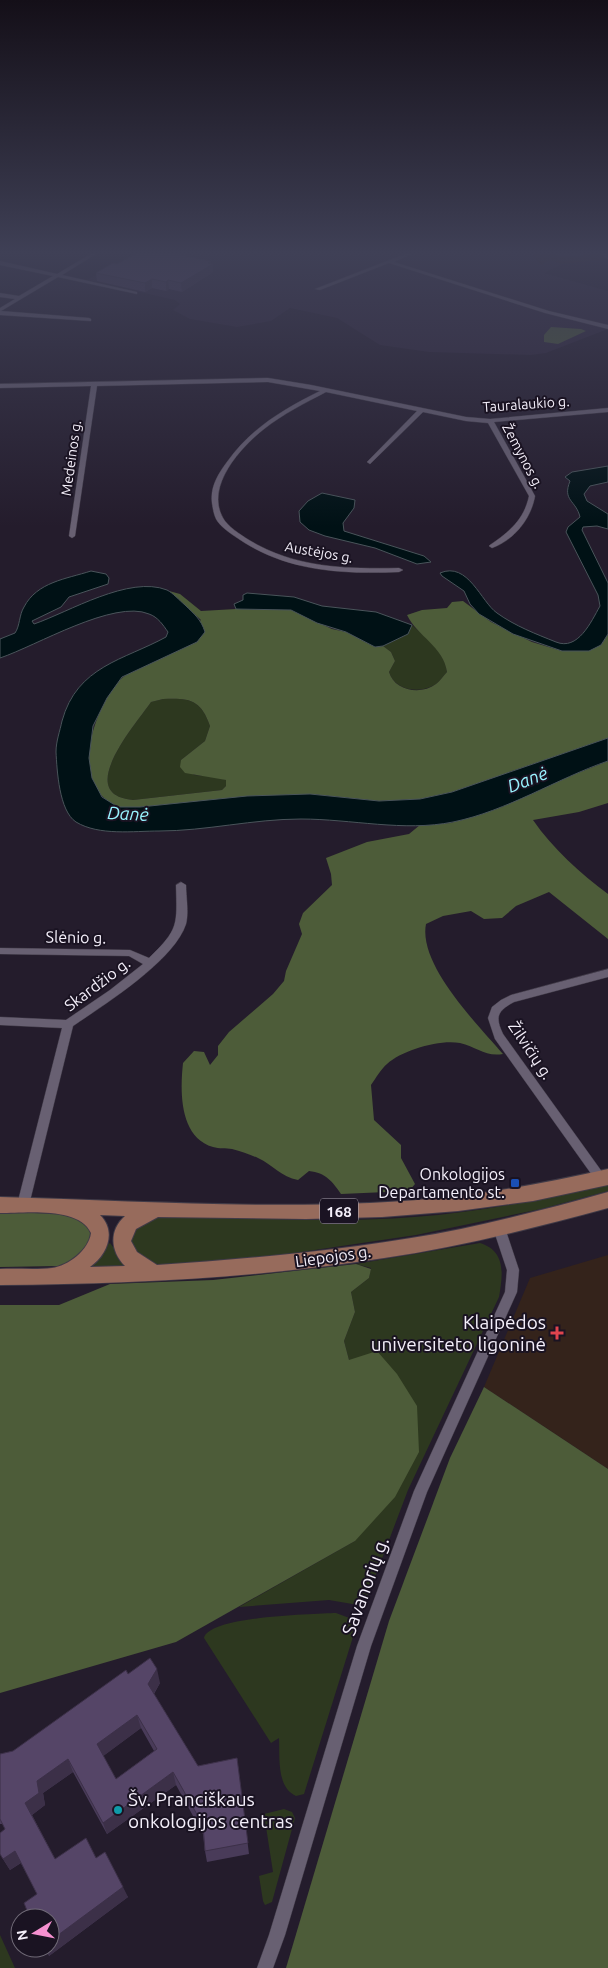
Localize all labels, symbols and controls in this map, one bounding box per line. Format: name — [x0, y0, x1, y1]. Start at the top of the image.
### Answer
street label: Tauralaukio g. — [482, 393, 570, 415]
street label: Medeinos g. — [58, 419, 84, 497]
street label: Žemynos g. — [499, 420, 548, 491]
street label: Austėjos g. — [284, 538, 354, 566]
water label: Danė — [504, 762, 550, 796]
water label: Danė — [107, 802, 149, 824]
street label: Slėnio g. — [46, 927, 106, 947]
street label: Skardžio g. — [61, 953, 133, 1015]
street label: Žilvičių g. — [505, 1017, 558, 1082]
place label: Onkologijos Departamento st. — [378, 1165, 505, 1201]
marker: Onkologijos Departamento st. — [509, 1177, 521, 1189]
road number: 168 — [320, 1198, 358, 1224]
street label: Liepojos g. — [294, 1242, 372, 1270]
place label: Klaipėdos universiteto ligoninė — [371, 1311, 546, 1355]
marker: Klaipėdos universiteto ligoninė — [550, 1326, 564, 1340]
street label: Savanorių g. — [337, 1534, 393, 1638]
place label: Šv. Pranciškaus onkologijos centras — [128, 1788, 293, 1832]
marker: Šv. Pranciškaus onkologijos centras — [112, 1804, 124, 1816]
north arrow — [10, 1908, 60, 1958]
text: N — [13, 1929, 31, 1942]

